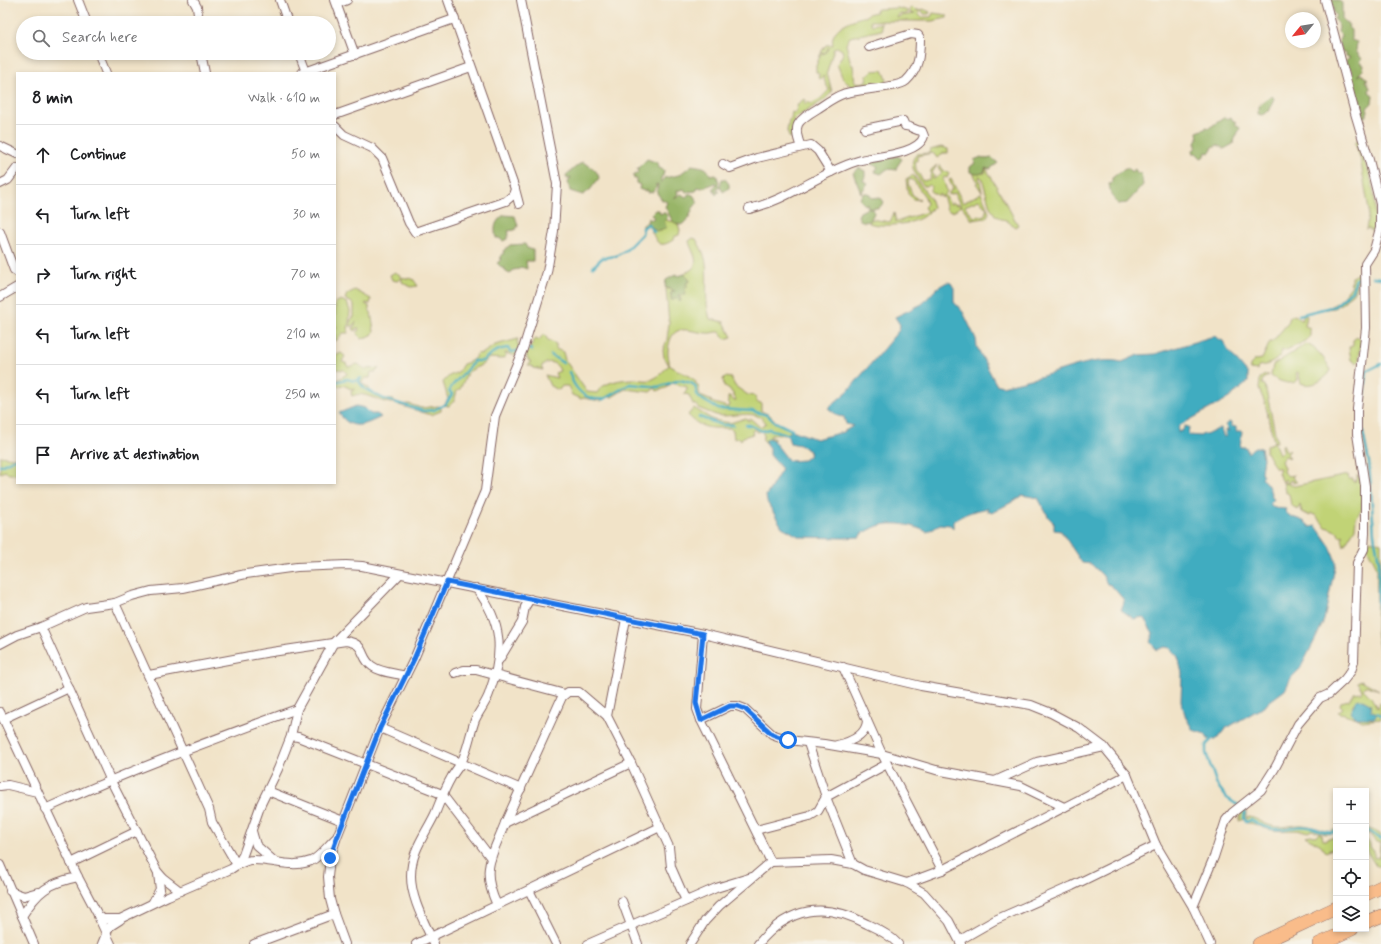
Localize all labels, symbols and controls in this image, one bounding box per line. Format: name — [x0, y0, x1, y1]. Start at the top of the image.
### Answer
north arrow — [1285, 12, 1321, 48]
search box — [16, 16, 336, 60]
icon: search — [30, 27, 52, 49]
text: Search here — [62, 28, 138, 48]
text: 8 min — [32, 87, 73, 109]
text: Walk · 610 m — [248, 90, 320, 107]
icon: ahead — [32, 144, 54, 166]
text: Continue — [70, 145, 126, 165]
text: 50 m — [291, 146, 320, 163]
icon: left — [32, 204, 54, 226]
text: Turn left — [70, 205, 130, 225]
text: 30 m — [293, 206, 320, 223]
icon: right — [32, 264, 54, 286]
text: Turn right — [70, 265, 137, 285]
text: 70 m — [291, 266, 320, 283]
icon: left — [32, 324, 54, 346]
text: Turn left — [70, 325, 130, 345]
text: 210 m — [286, 326, 320, 343]
icon: left — [32, 384, 54, 406]
text: Turn left — [70, 385, 130, 405]
text: 250 m — [285, 386, 320, 403]
icon: arrive — [32, 444, 54, 466]
text: Arrive at destination — [70, 445, 199, 465]
route start — [779, 731, 797, 749]
map controls — [1333, 788, 1369, 932]
button: + — [1333, 788, 1369, 824]
button: − — [1333, 824, 1369, 860]
route end — [321, 849, 339, 867]
button: locate — [1333, 860, 1369, 896]
button: layers — [1333, 896, 1369, 932]

